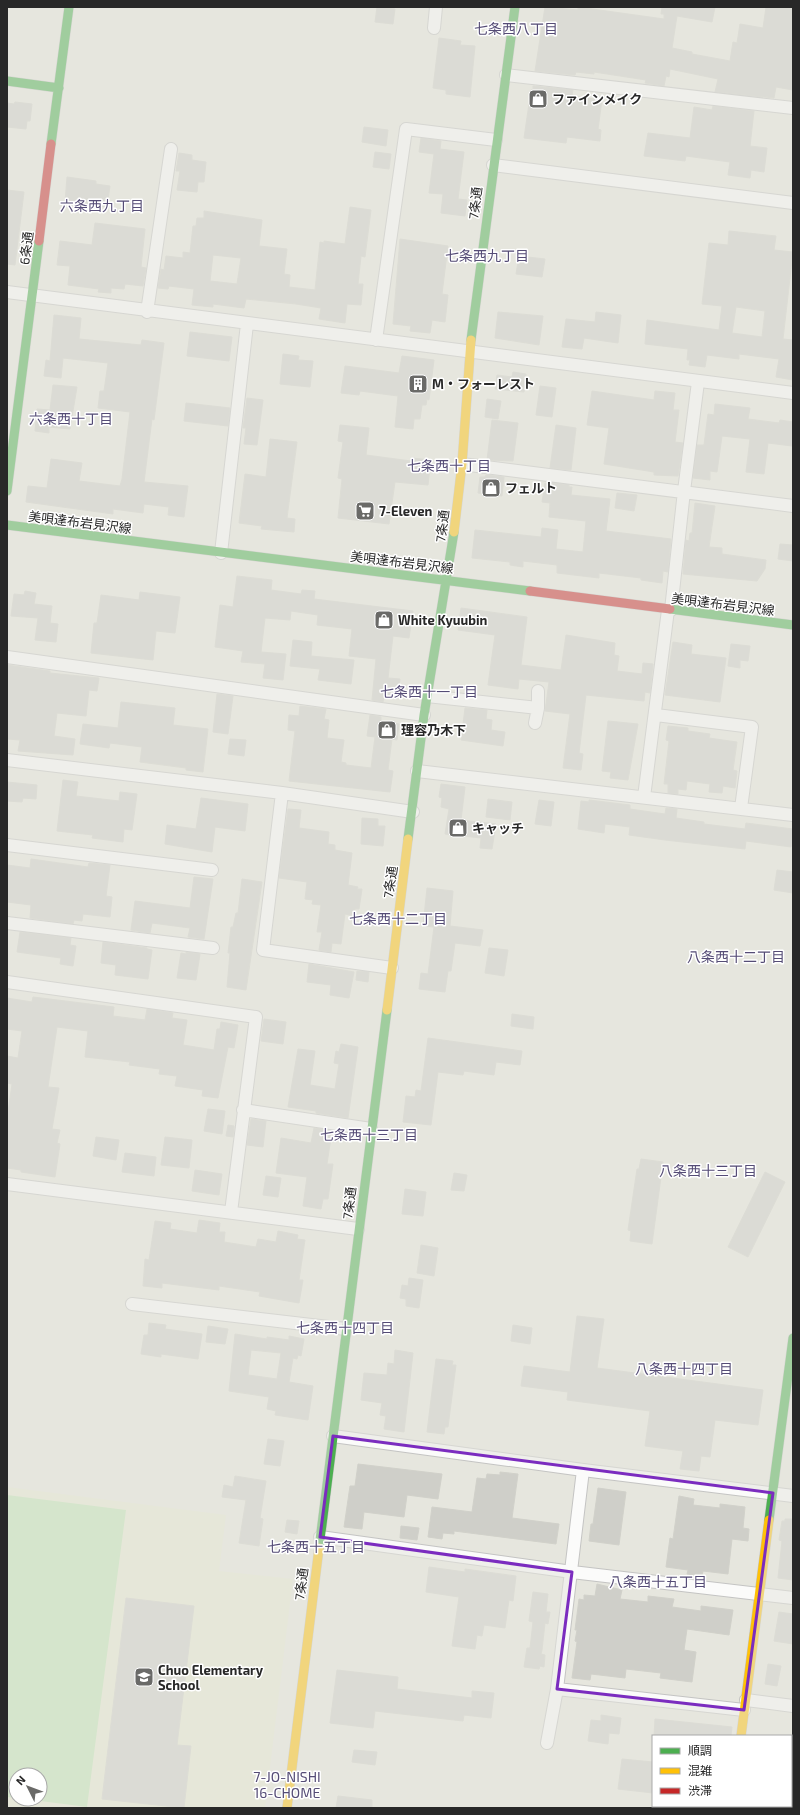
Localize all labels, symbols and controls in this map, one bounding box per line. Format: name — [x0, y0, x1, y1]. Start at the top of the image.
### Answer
district label: 七条西八丁目 — [474, 20, 558, 37]
shop icon: ファインメイク — [527, 88, 549, 110]
place label: ファインメイク — [552, 91, 642, 107]
street label: 7条通 — [465, 186, 485, 220]
district label: 六条西九丁目 — [60, 197, 144, 214]
street label: 6条通 — [16, 230, 36, 266]
district label: 七条西九丁目 — [445, 247, 529, 264]
building icon: M・フォーレスト — [407, 373, 429, 395]
place label: M・フォーレスト — [432, 376, 535, 392]
district label: 六条西十丁目 — [29, 410, 113, 427]
district label: 七条西十丁目 — [407, 457, 491, 474]
shop icon: フェルト — [480, 477, 502, 499]
place label: フェルト — [505, 480, 557, 496]
supermarket icon: 7-Eleven — [354, 500, 376, 522]
place label: 7-Eleven — [379, 503, 433, 519]
street label: 美唄達布岩見沢線 — [27, 508, 133, 536]
street label: 7条通 — [432, 509, 452, 543]
street label: 美唄達布岩見沢線 — [349, 548, 455, 576]
street label: 美唄達布岩見沢線 — [670, 590, 776, 618]
shop icon: White Kyuubin — [373, 609, 395, 631]
place label: White Kyuubin — [398, 612, 488, 628]
district label: 七条西十一丁目 — [380, 683, 478, 700]
shop icon: 理容乃木下 — [376, 719, 398, 741]
place label: 理容乃木下 — [401, 722, 466, 738]
shop icon: キャッチ — [447, 817, 469, 839]
place label: キャッチ — [472, 820, 524, 836]
street label: 7条通 — [380, 865, 400, 899]
district label: 七条西十二丁目 — [349, 910, 447, 927]
district label: 八条西十二丁目 — [687, 948, 785, 965]
district label: 七条西十三丁目 — [320, 1126, 418, 1143]
district label: 八条西十三丁目 — [659, 1162, 757, 1179]
street label: 7条通 — [339, 1186, 359, 1220]
district label: 七条西十四丁目 — [296, 1319, 394, 1336]
district label: 八条西十四丁目 — [635, 1360, 733, 1377]
district label: 七条西十五丁目 — [267, 1538, 365, 1555]
street label: 7条通 — [291, 1567, 311, 1601]
district label: 八条西十五丁目 — [609, 1573, 707, 1590]
place label: Chuo Elementary School — [158, 1662, 264, 1693]
school or university icon: Chuo Elementary School — [133, 1666, 155, 1688]
legend — [652, 1735, 792, 1807]
text: 順調 — [688, 1743, 712, 1757]
text: 混雑 — [688, 1763, 712, 1777]
north arrow — [8, 1767, 48, 1807]
district label: 7-JO-NISHI 16-CHOME — [253, 1768, 321, 1801]
text: N — [13, 1773, 28, 1787]
text: 渋滞 — [688, 1783, 712, 1797]

